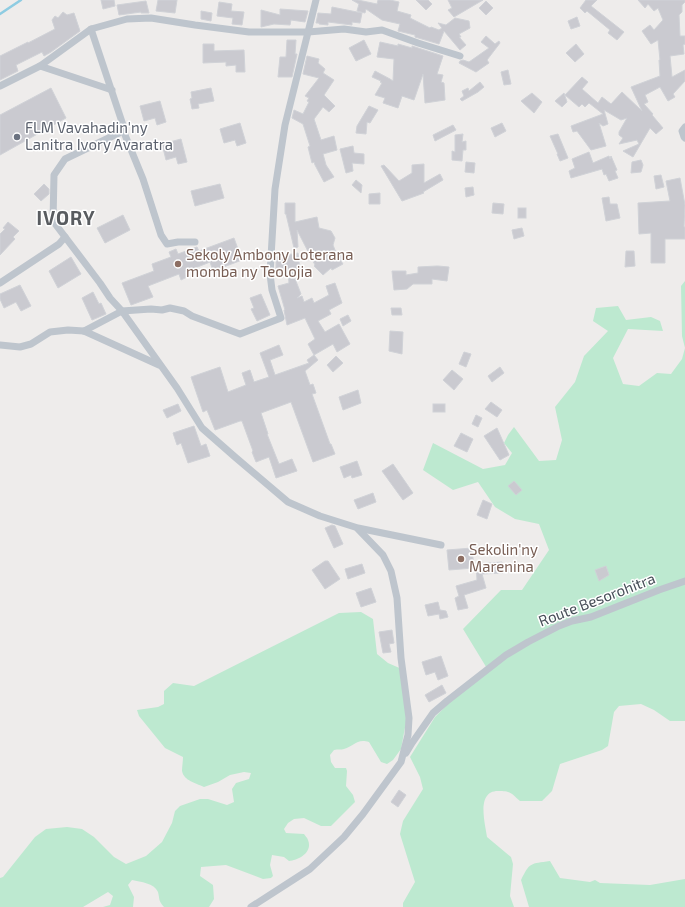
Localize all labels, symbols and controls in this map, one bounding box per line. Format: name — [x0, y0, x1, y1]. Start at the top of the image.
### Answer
place label: FLM Vavahadin'ny Lanitra Ivory Avaratra — [25, 118, 173, 153]
marker: FLM Vavahadin'ny Lanitra Ivory Avaratra — [12, 132, 22, 142]
district label: IVORY — [36, 206, 96, 229]
place label: Sekoly Ambony Loterana momba ny Teolojia — [186, 245, 353, 281]
marker: Sekoly Ambony Loterana momba ny Teolojia — [173, 259, 183, 269]
place label: Sekolin'ny Marenina — [469, 540, 538, 575]
marker: Sekolin'ny Marenina — [456, 554, 466, 564]
street label: Route Besorohitra — [536, 569, 658, 630]

